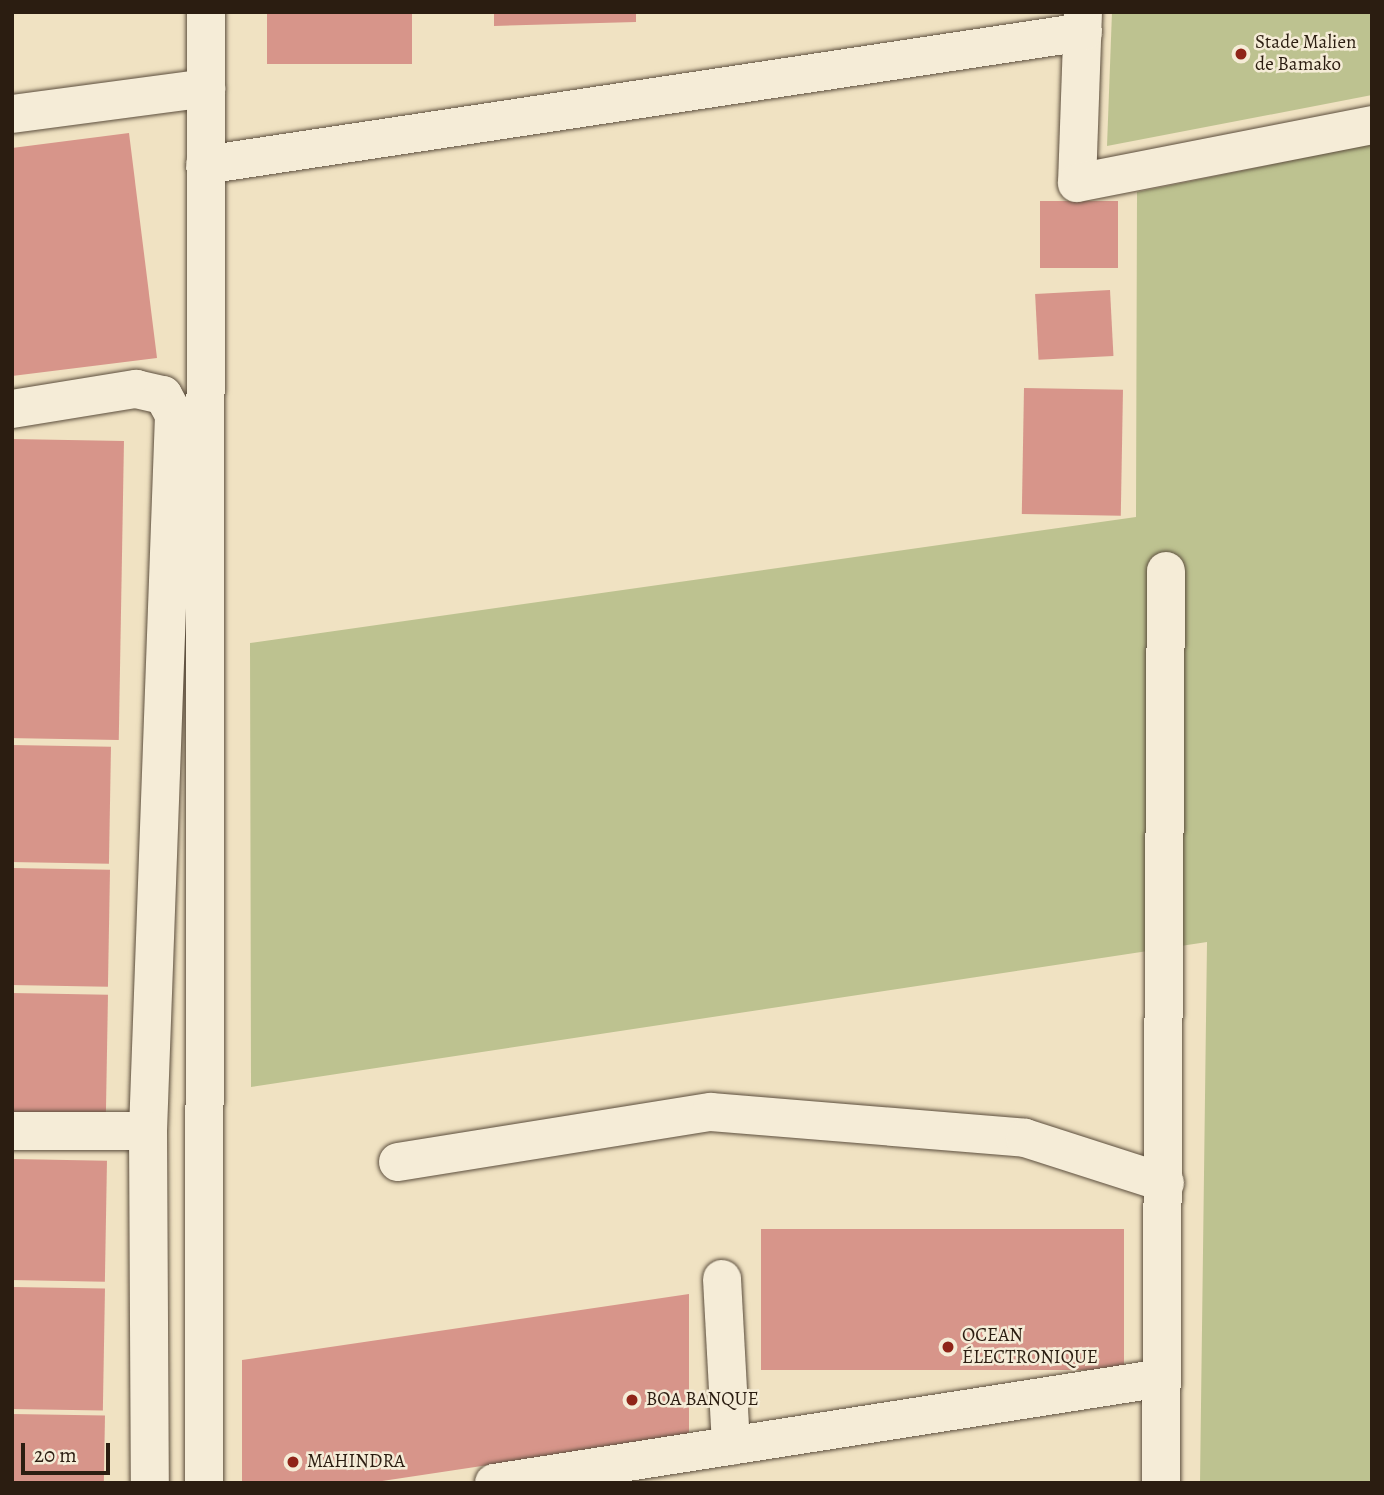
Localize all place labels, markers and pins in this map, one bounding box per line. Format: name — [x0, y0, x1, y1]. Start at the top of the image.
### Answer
place label: Stade Malien de Bamako — [1255, 32, 1356, 76]
marker: Stade Malien de Bamako — [1233, 46, 1249, 62]
place label: OCEAN ÉLECTRONIQUE — [962, 1325, 1098, 1369]
marker: OCEAN ÉLECTRONIQUE — [940, 1339, 956, 1355]
place label: BOA BANQUE — [646, 1389, 759, 1411]
marker: BOA BANQUE — [624, 1392, 640, 1408]
place label: MAHINDRA — [307, 1451, 405, 1473]
marker: MAHINDRA — [285, 1454, 301, 1470]

